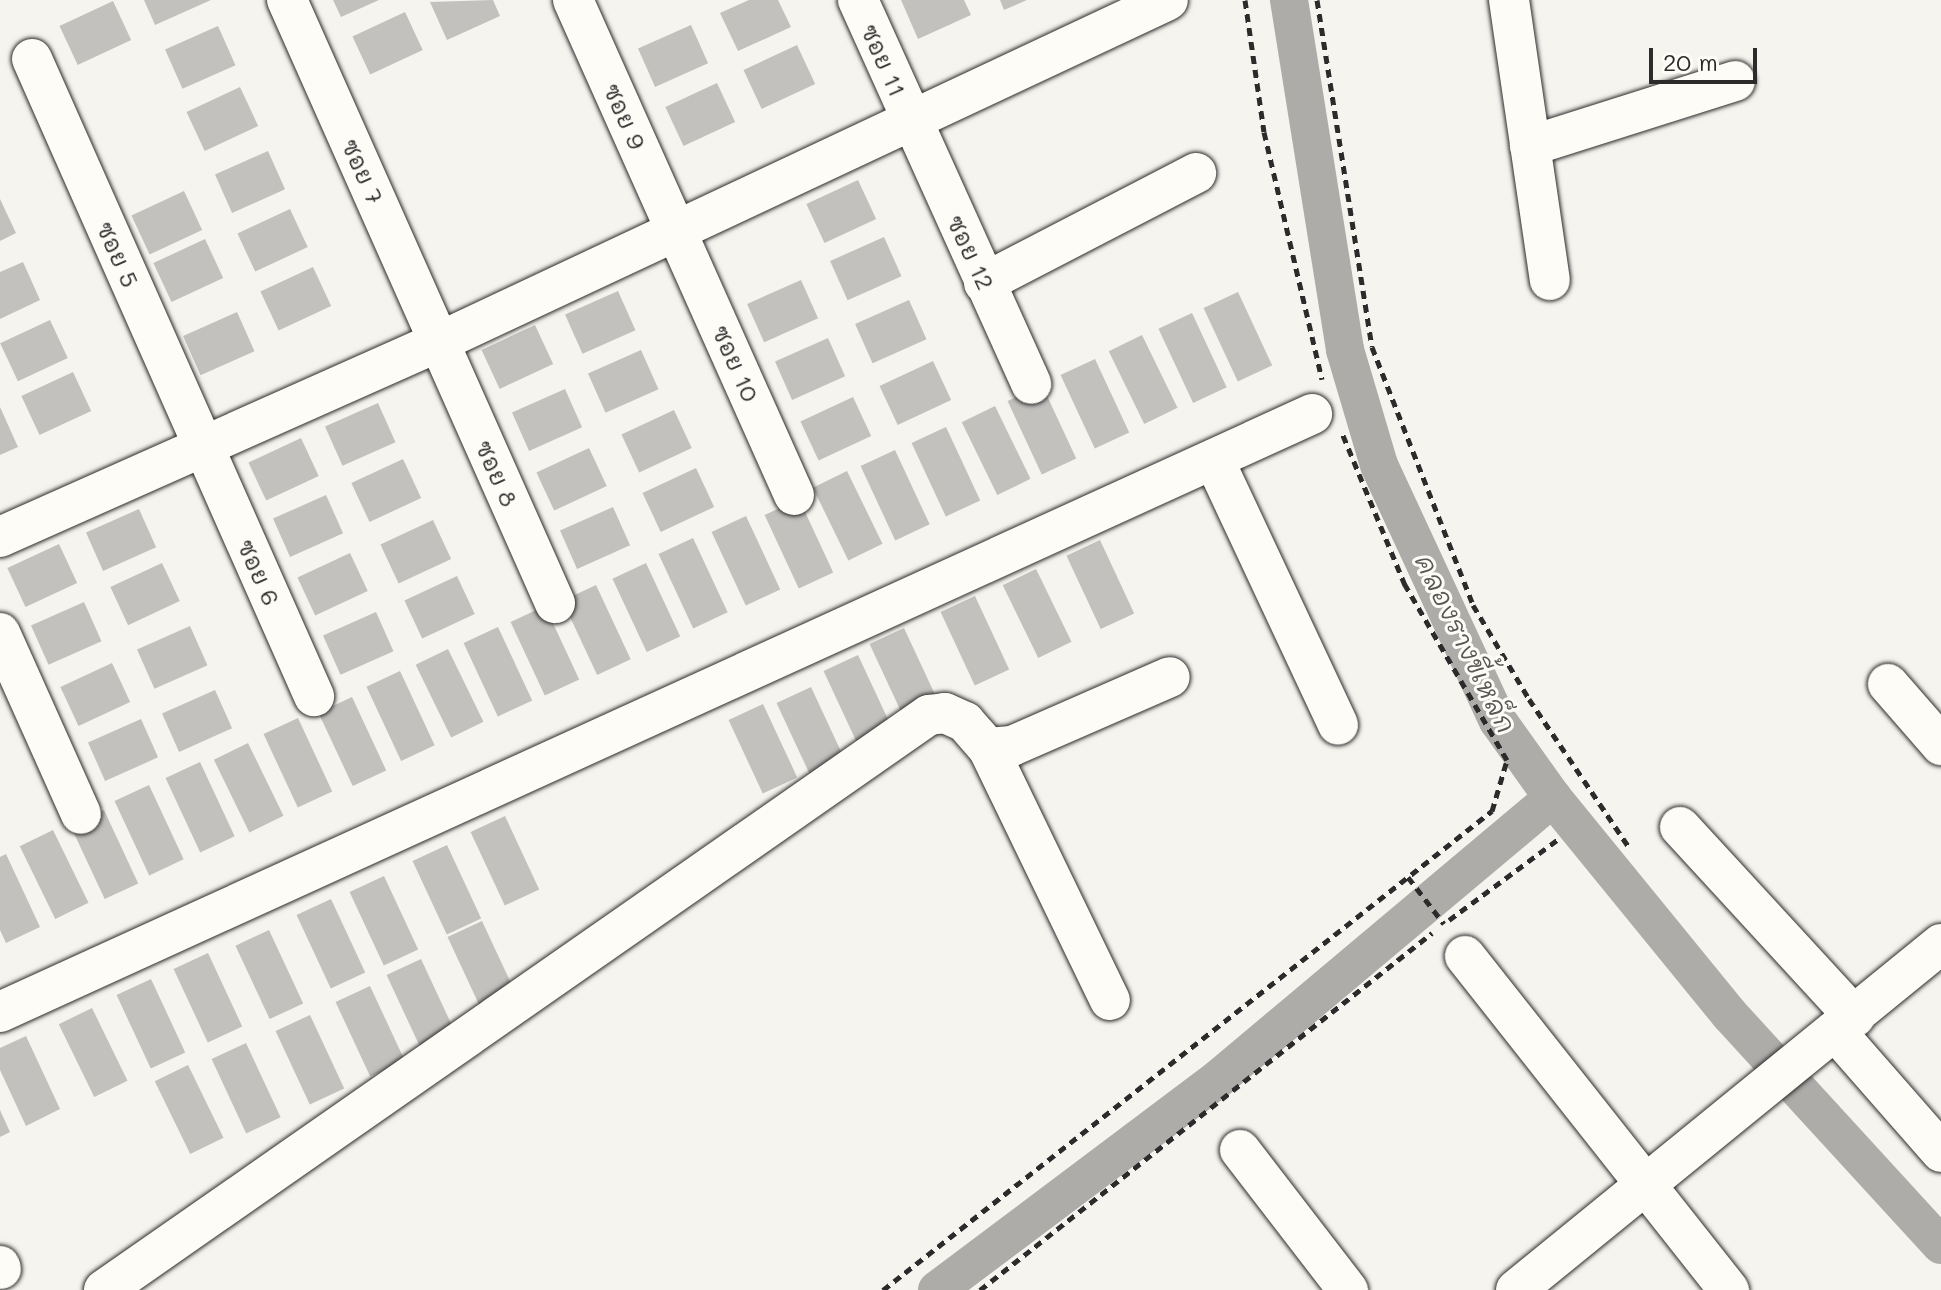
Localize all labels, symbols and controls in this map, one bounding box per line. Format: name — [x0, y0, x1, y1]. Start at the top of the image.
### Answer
street label: ซอย 11 — [855, 19, 913, 101]
scale bar — [1653, 32, 1761, 82]
text: 20 m — [1663, 46, 1718, 77]
street label: ซอย 9 — [598, 79, 652, 153]
street label: ซอย 7 — [336, 134, 390, 208]
street label: ซอย 12 — [941, 210, 1001, 294]
street label: ซอย 5 — [91, 217, 145, 291]
street label: ซอย 10 — [706, 320, 766, 406]
street label: ซอย 8 — [470, 435, 524, 511]
street label: ซอย 6 — [232, 534, 286, 610]
water label: คลองรางขี้เหล็ก — [1408, 550, 1522, 738]

